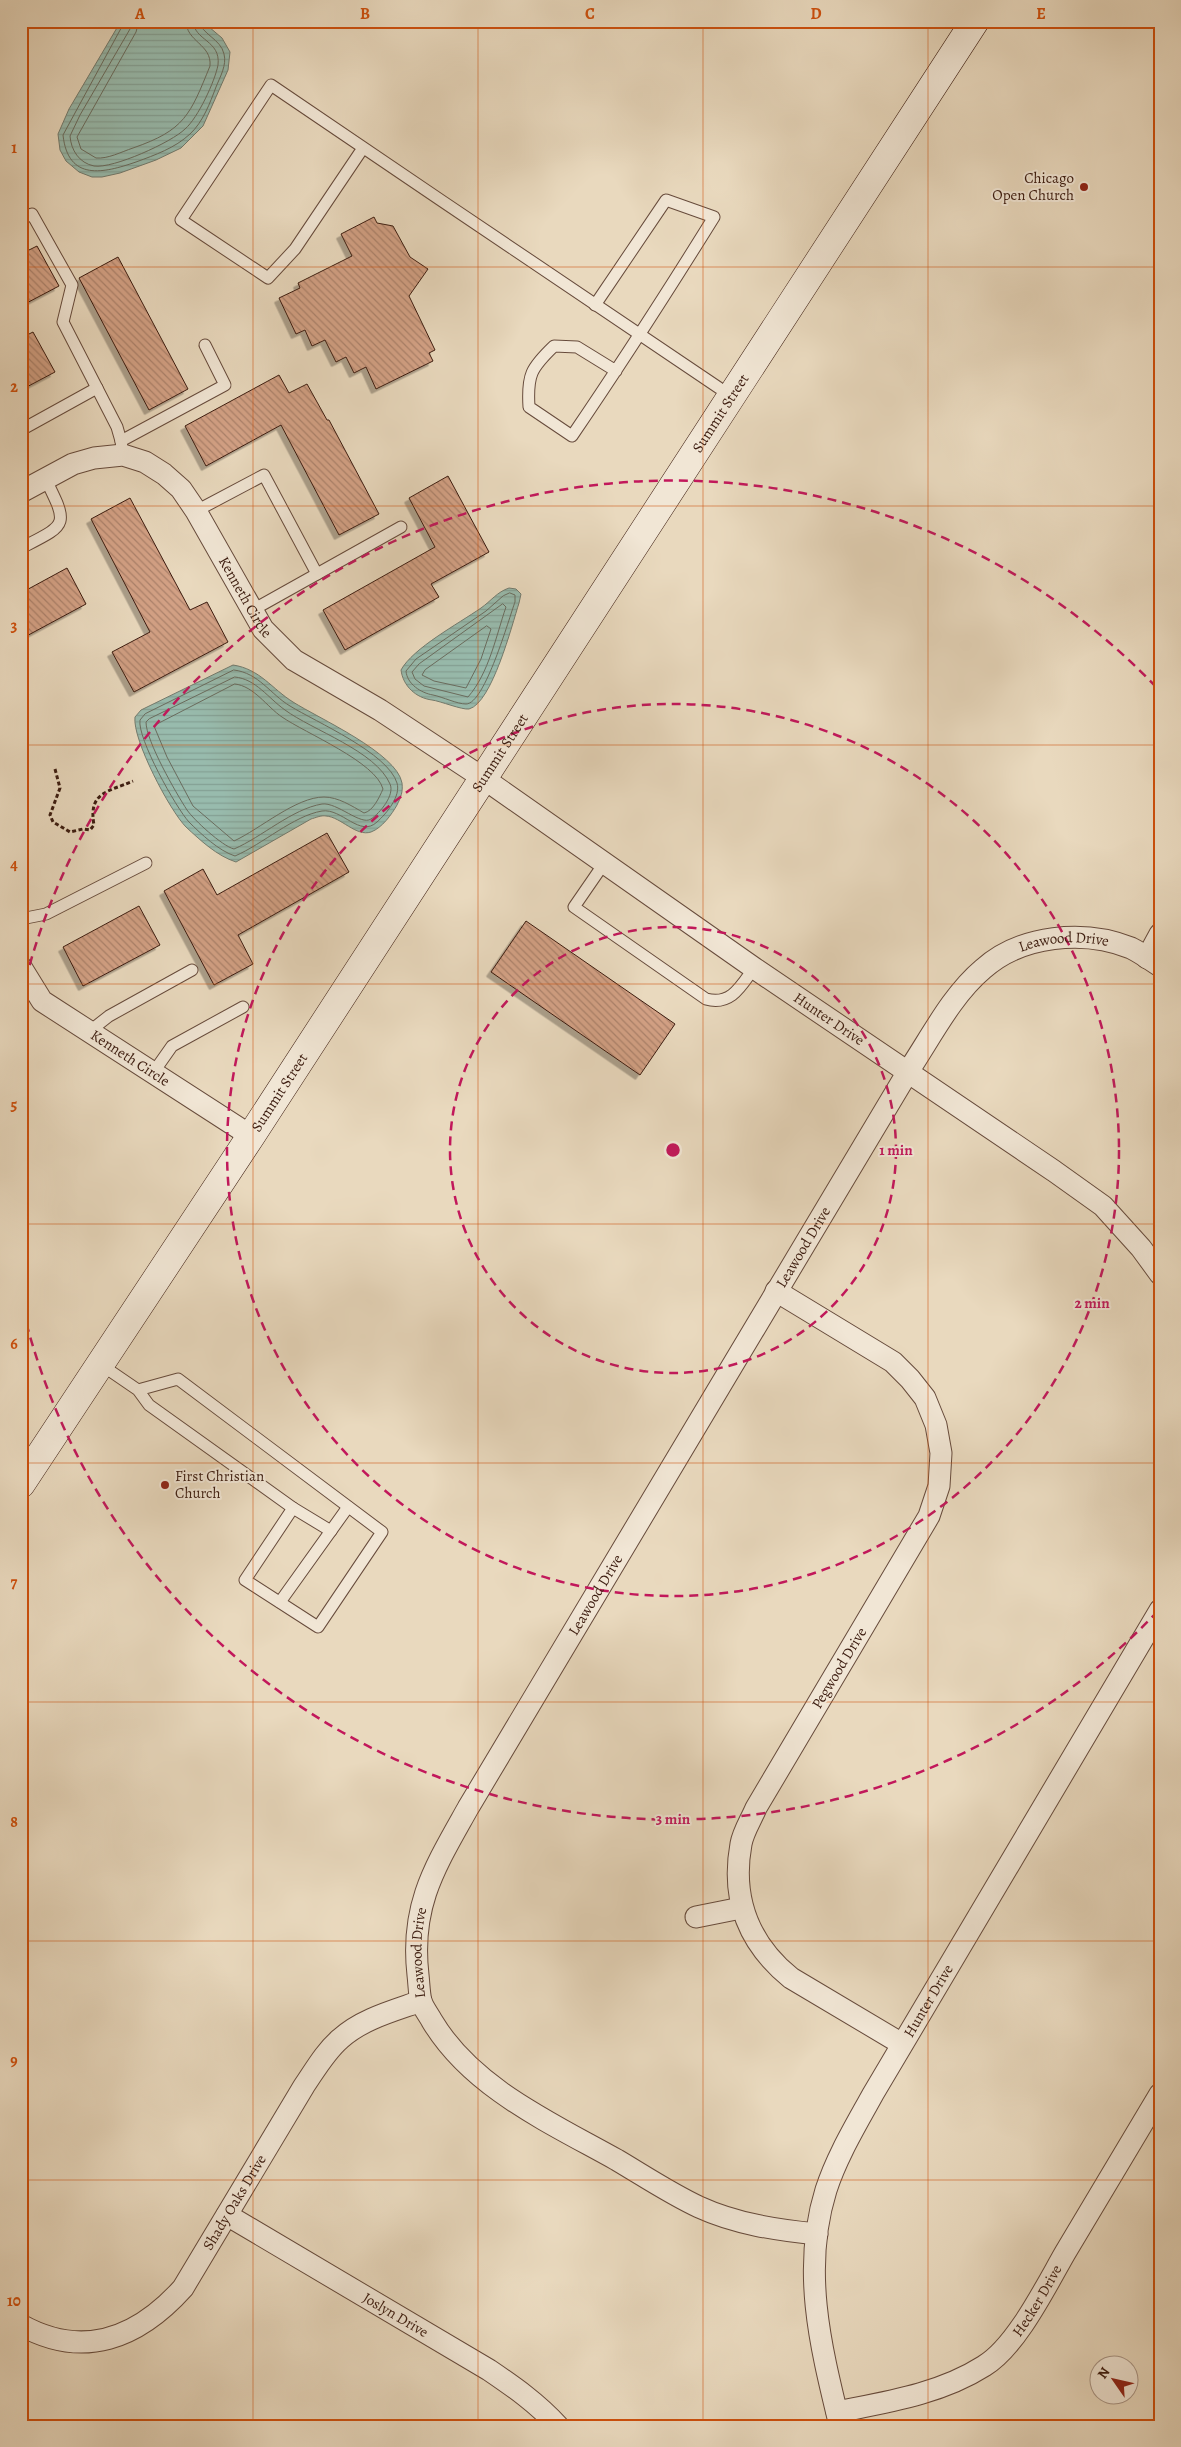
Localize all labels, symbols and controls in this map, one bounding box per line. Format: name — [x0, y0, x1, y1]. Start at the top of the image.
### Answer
text: A — [134, 3, 146, 25]
text: B — [360, 3, 370, 25]
text: C — [585, 3, 595, 25]
text: D — [810, 3, 822, 25]
text: E — [1036, 3, 1046, 25]
text: 1 — [11, 137, 17, 159]
place label: Chicago Open Church — [992, 168, 1074, 205]
marker: Chicago Open Church — [1078, 181, 1090, 193]
street label: Summit Street — [687, 370, 753, 456]
text: 2 — [10, 376, 18, 398]
street label: Kenneth Circle — [214, 553, 276, 642]
text: 3 — [11, 615, 18, 637]
street label: Summit Street — [467, 710, 533, 796]
text: 4 — [10, 854, 18, 876]
street label: Leawood Drive — [1016, 927, 1111, 957]
street label: Hunter Drive — [790, 988, 869, 1050]
street label: Kenneth Circle — [87, 1025, 174, 1091]
street label: Summit Street — [246, 1049, 312, 1136]
text: 5 — [11, 1094, 18, 1116]
text: 1 min — [879, 1140, 913, 1160]
centre of rings — [664, 1141, 682, 1159]
street label: Leawood Drive — [771, 1203, 835, 1291]
text: 2 min — [1074, 1293, 1110, 1313]
text: 6 — [10, 1333, 18, 1355]
place label: First Christian Church — [175, 1466, 264, 1503]
marker: First Christian Church — [159, 1479, 171, 1491]
street label: Leawood Drive — [563, 1550, 628, 1639]
text: 7 — [11, 1572, 18, 1594]
street label: Pegwood Drive — [807, 1623, 871, 1712]
text: 3 min — [656, 1809, 691, 1829]
text: 8 — [10, 1811, 18, 1833]
street label: Leawood Drive — [406, 1905, 431, 1999]
street label: Hunter Drive — [899, 1960, 958, 2041]
text: 9 — [10, 2050, 18, 2072]
street label: Shady Oaks Drive — [198, 2150, 271, 2254]
street label: Hecker Drive — [1008, 2261, 1067, 2341]
street label: Joslyn Drive — [359, 2288, 432, 2342]
text: 10 — [7, 2290, 21, 2312]
north arrow — [1088, 2354, 1138, 2404]
text: N — [1093, 2363, 1114, 2383]

